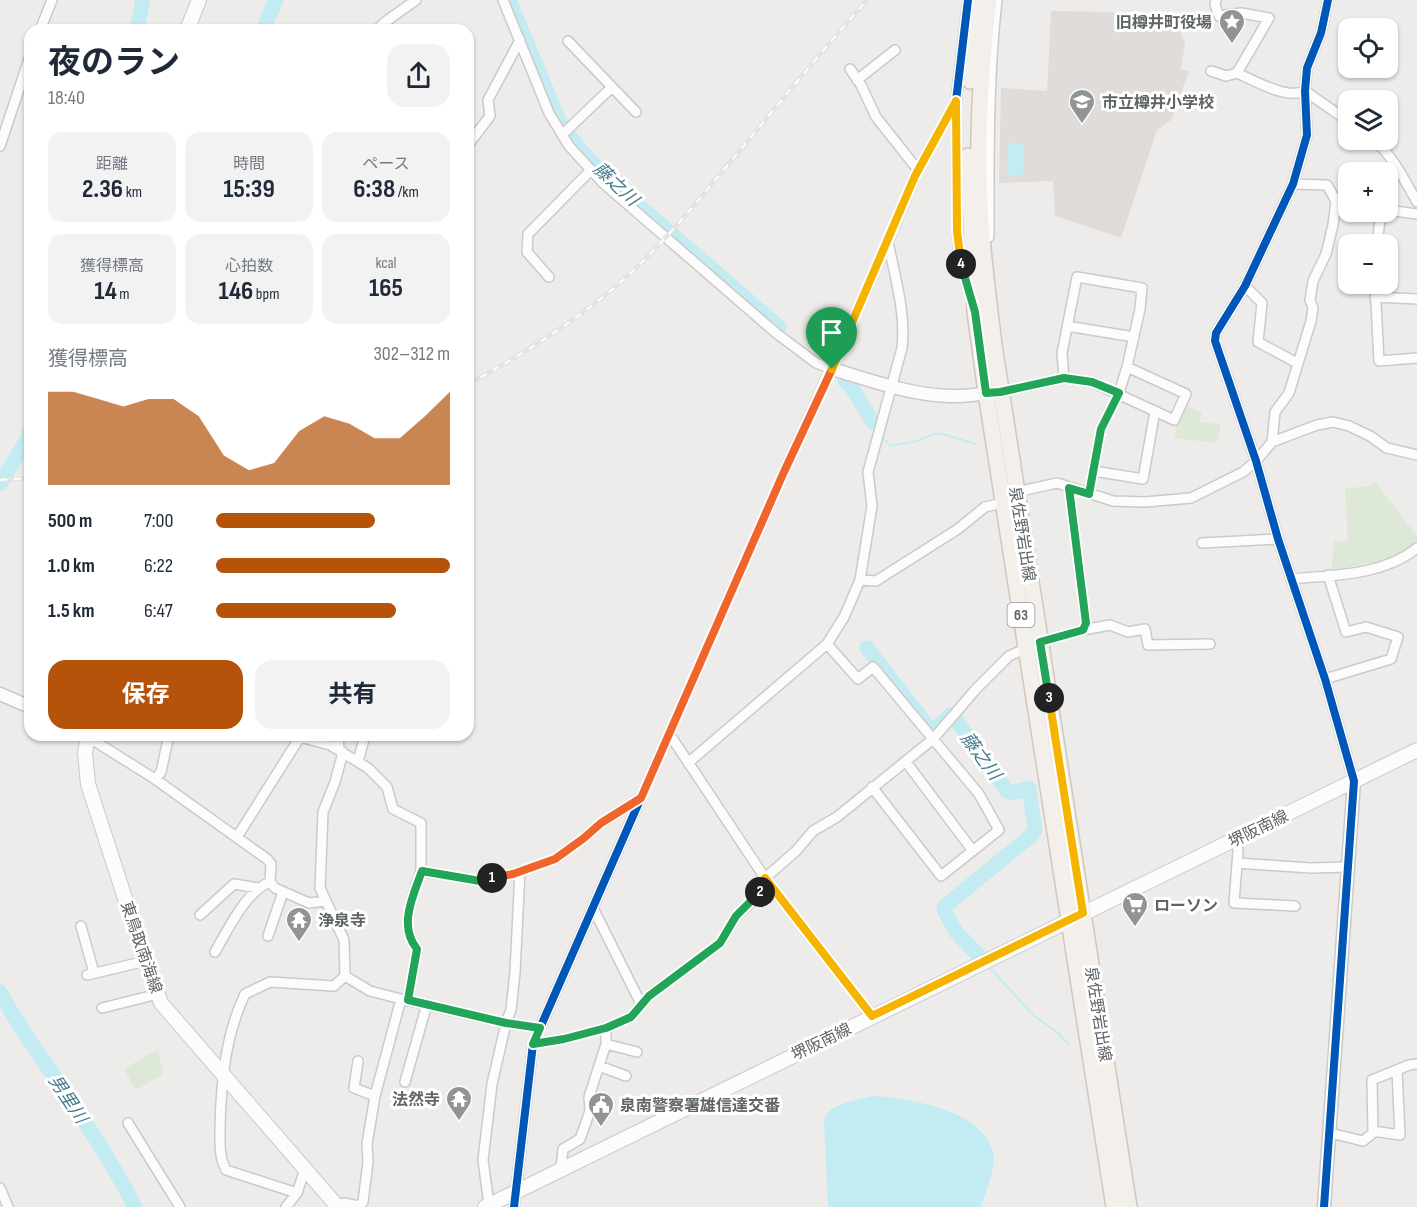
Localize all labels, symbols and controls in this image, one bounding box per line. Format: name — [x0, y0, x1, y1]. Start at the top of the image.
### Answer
place icon: 旧樽井町役場 — [1217, 7, 1247, 45]
place label: 旧樽井町役場 — [1116, 13, 1212, 33]
map controls — [1338, 18, 1398, 294]
button: locate — [1338, 18, 1398, 78]
text: 夜のラン — [48, 43, 180, 83]
button: share — [387, 44, 450, 107]
text: 18:40 — [48, 86, 85, 110]
school or university icon: 市立樽井小学校 — [1067, 87, 1097, 125]
button: layers — [1338, 90, 1398, 150]
place label: 市立樽井小学校 — [1102, 93, 1214, 113]
text: 距離 — [96, 155, 128, 174]
text: 時間 — [233, 155, 265, 174]
text: ペース — [362, 155, 410, 174]
water label: 藤之川 — [589, 158, 644, 212]
button: + — [1338, 162, 1398, 222]
text: 2.36 — [82, 174, 123, 205]
text: 15:39 — [223, 174, 275, 205]
text: 6:38 — [353, 174, 395, 205]
text: km — [123, 183, 142, 202]
text: /km — [395, 183, 419, 202]
button: − — [1338, 234, 1398, 294]
pin: 4 — [946, 249, 976, 279]
text: kcal — [375, 254, 397, 273]
text: 4 — [957, 254, 965, 273]
text: 獲得標高 — [80, 257, 144, 276]
text: 心拍数 — [225, 257, 273, 276]
text: 165 — [369, 273, 403, 304]
text: 14 — [94, 276, 117, 307]
text: 146 — [219, 276, 253, 307]
text: m — [117, 285, 130, 304]
text: bpm — [253, 285, 279, 304]
pin — [806, 307, 857, 369]
icon: arrive — [815, 316, 848, 349]
text: 302–312 m — [373, 342, 450, 366]
text: 獲得標高 — [48, 347, 128, 371]
street label: 泉佐野岩出線 — [1005, 485, 1038, 583]
text: 500 m — [48, 509, 92, 533]
text: 7:00 — [144, 509, 173, 533]
text: 1.0 km — [48, 554, 95, 578]
text: 6:22 — [144, 554, 173, 578]
text: 1.5 km — [48, 599, 94, 623]
text: 6:47 — [144, 599, 173, 623]
road number: 63 — [1008, 603, 1034, 627]
button: 保存 — [48, 660, 243, 729]
button: 共有 — [255, 660, 450, 729]
pin: 3 — [1034, 683, 1064, 713]
text: 3 — [1045, 688, 1053, 707]
water label: 藤之川 — [956, 728, 1006, 786]
street label: 堺阪南線 — [1226, 807, 1292, 852]
pin: 1 — [477, 863, 507, 893]
text: 1 — [489, 868, 495, 887]
pin: 2 — [745, 877, 775, 907]
text: 2 — [756, 882, 764, 901]
supermarket icon: ローソン — [1120, 890, 1150, 928]
place label: ローソン — [1154, 897, 1218, 916]
street label: 東鳥取南海線 — [116, 899, 165, 996]
temple icon: 浄泉寺 — [284, 905, 314, 943]
place label: 浄泉寺 — [318, 912, 366, 931]
street label: 泉佐野岩出線 — [1081, 965, 1114, 1063]
street label: 堺阪南線 — [789, 1020, 855, 1065]
water label: 男里川 — [44, 1071, 93, 1129]
temple icon: 法然寺 — [444, 1084, 474, 1122]
place label: 法然寺 — [392, 1090, 440, 1110]
public building icon: 泉南警察署雄信達交番 — [586, 1090, 616, 1128]
place label: 泉南警察署雄信達交番 — [620, 1097, 780, 1116]

